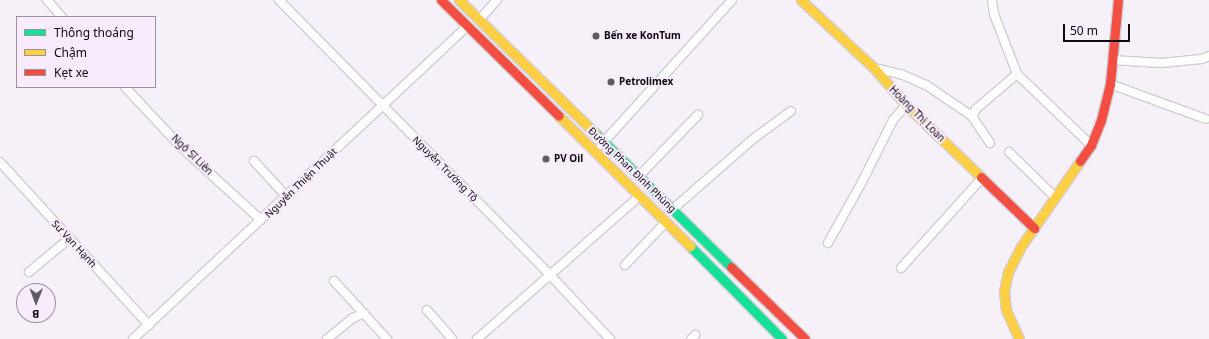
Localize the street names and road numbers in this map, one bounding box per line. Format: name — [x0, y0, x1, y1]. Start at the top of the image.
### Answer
street label: Hoàng Thị Loan — [887, 84, 947, 144]
street label: Đường Phan Đình Phùng — [586, 125, 678, 215]
street label: Ngô Sĩ Liên — [169, 132, 215, 178]
street label: Nguyễn Trường Tộ — [410, 134, 480, 204]
street label: Nguyễn Thiện Thuật — [263, 146, 339, 220]
street label: Sư Vạn Hạnh — [49, 218, 99, 270]

